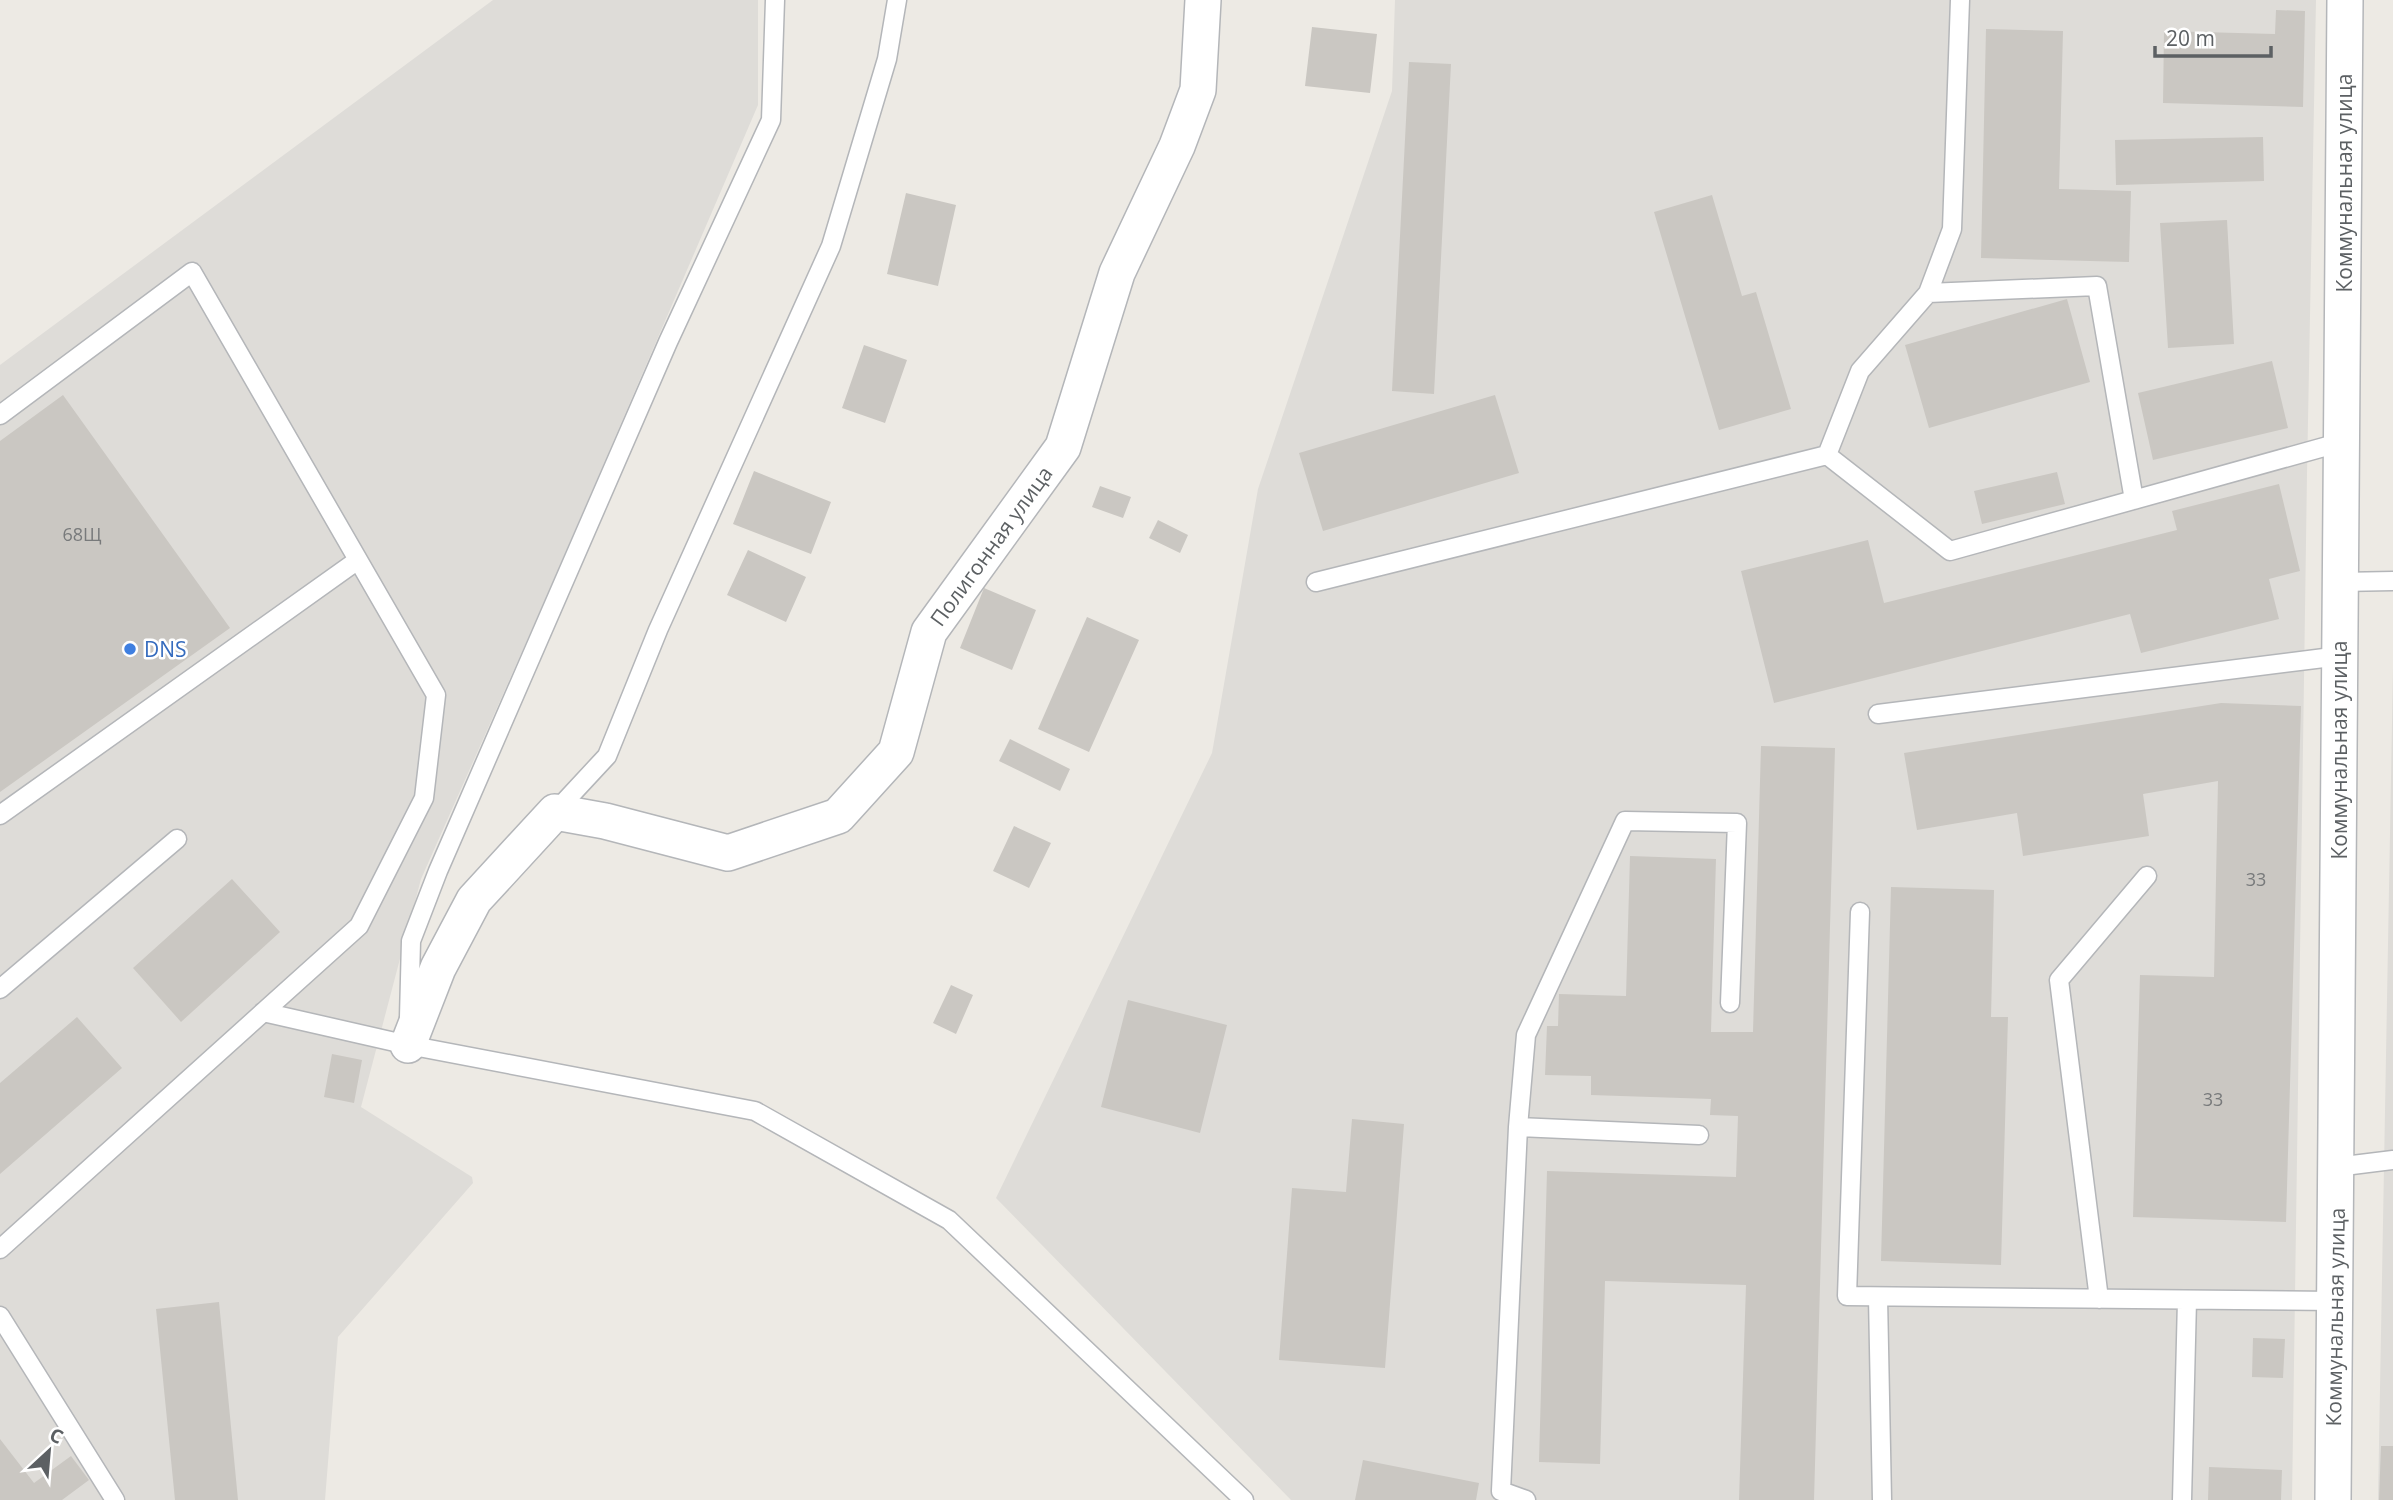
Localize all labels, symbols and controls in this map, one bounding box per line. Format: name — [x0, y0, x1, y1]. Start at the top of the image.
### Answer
scale bar — [2155, 14, 2270, 58]
text: 20 m — [2166, 24, 2215, 52]
street label: Коммунальная улица — [2330, 74, 2358, 292]
street label: Полигонная улица — [924, 461, 1058, 631]
house number: 68Щ — [62, 522, 102, 546]
place label: DNS — [144, 635, 187, 663]
marker: DNS — [122, 641, 138, 657]
street label: Коммунальная улица — [2325, 641, 2353, 859]
house number: 33 — [2246, 867, 2266, 891]
house number: 33 — [2203, 1087, 2223, 1111]
street label: Коммунальная улица — [2319, 1207, 2351, 1427]
north arrow — [14, 1416, 84, 1486]
text: С — [45, 1421, 68, 1450]

